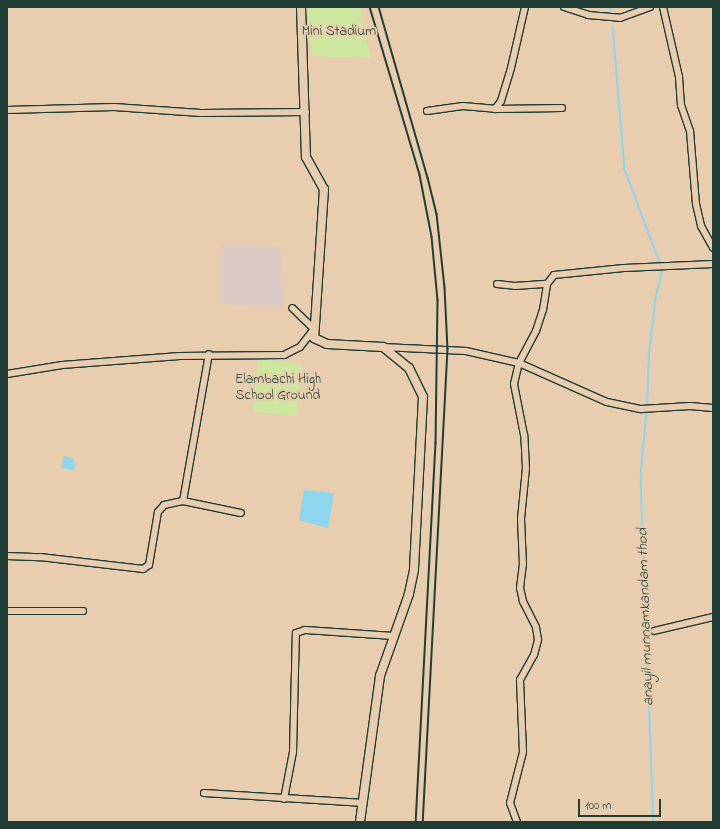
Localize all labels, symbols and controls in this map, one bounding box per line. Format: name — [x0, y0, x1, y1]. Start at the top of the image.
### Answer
park label: Mini Stadium — [302, 24, 376, 40]
park label: Elambachi High School Ground — [235, 372, 321, 404]
water label: anayil munnamkandam thod — [634, 528, 658, 706]
scale bar — [580, 791, 663, 817]
text: 100 m — [585, 797, 612, 815]

